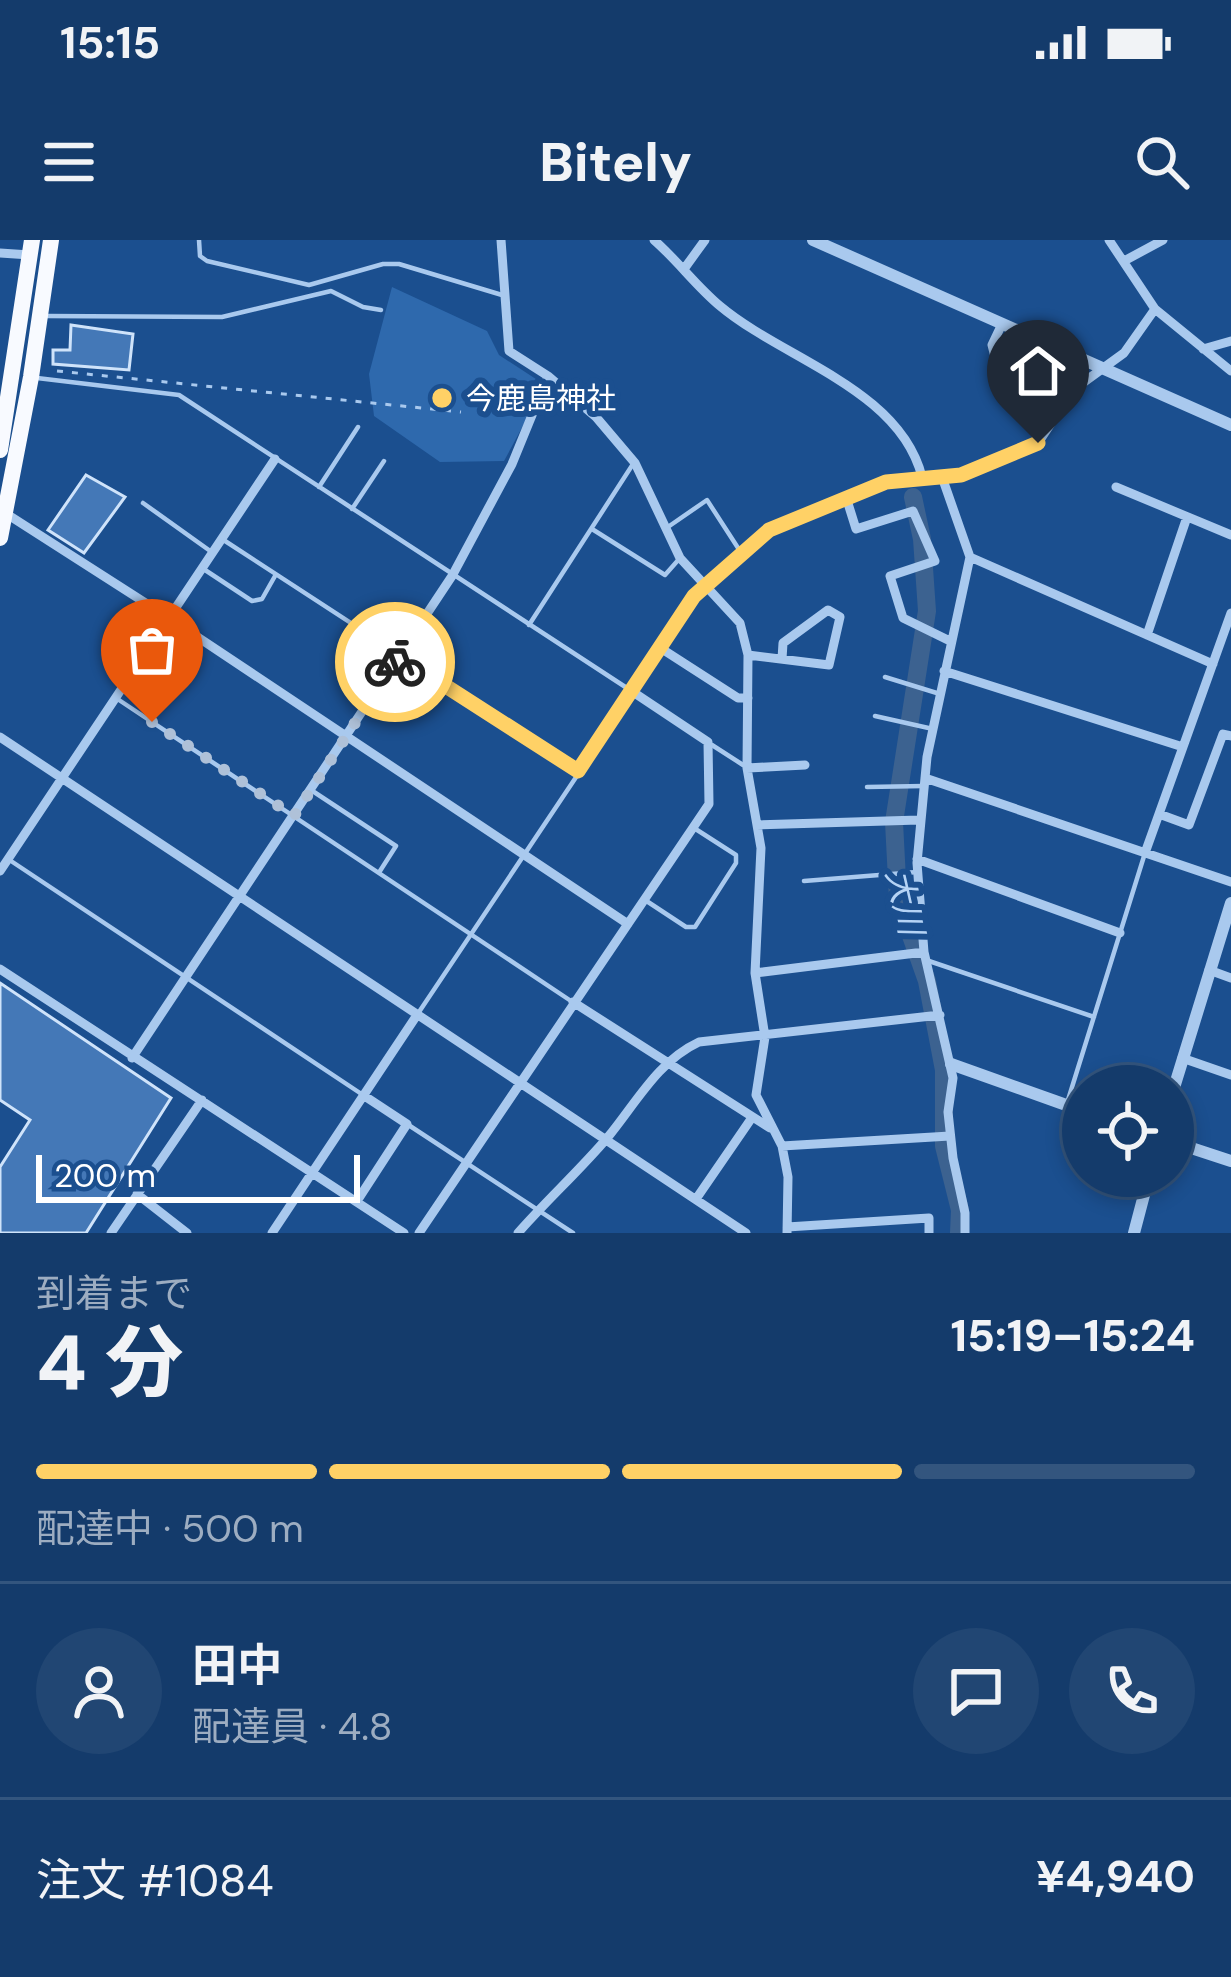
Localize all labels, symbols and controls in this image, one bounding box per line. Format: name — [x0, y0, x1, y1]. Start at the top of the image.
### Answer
text: 15:15 — [60, 13, 160, 72]
text: Bitely — [539, 127, 692, 198]
icon: menu — [36, 129, 102, 195]
icon: search — [1129, 129, 1195, 195]
pin — [987, 320, 1089, 443]
icon: home — [1005, 338, 1071, 404]
place label: 今鹿島神社 — [466, 379, 616, 418]
marker: 今鹿島神社 — [429, 385, 455, 411]
pin — [101, 599, 203, 722]
courier — [335, 602, 455, 722]
icon: bag — [119, 617, 185, 683]
icon: bike — [362, 629, 428, 695]
water label: 大川 — [877, 865, 934, 942]
map controls — [1062, 1065, 1194, 1197]
button: locate — [1062, 1065, 1194, 1197]
scale bar — [36, 1149, 360, 1202]
text: 200 m — [54, 1154, 156, 1197]
text: 到着まで — [36, 1268, 192, 1319]
text: 15:19–15:24 — [950, 1306, 1195, 1365]
text: 4 分 — [36, 1313, 183, 1414]
text: 配達中 · 500 m — [36, 1503, 304, 1554]
button: person — [36, 1628, 162, 1754]
button: chat — [913, 1628, 1039, 1754]
button: phone — [1069, 1628, 1195, 1754]
text: 田中 — [192, 1636, 282, 1695]
text: 配達員 · 4.8 — [192, 1701, 393, 1752]
text: ¥4,940 — [1036, 1847, 1195, 1906]
text: 注文 #1084 — [36, 1851, 274, 1910]

